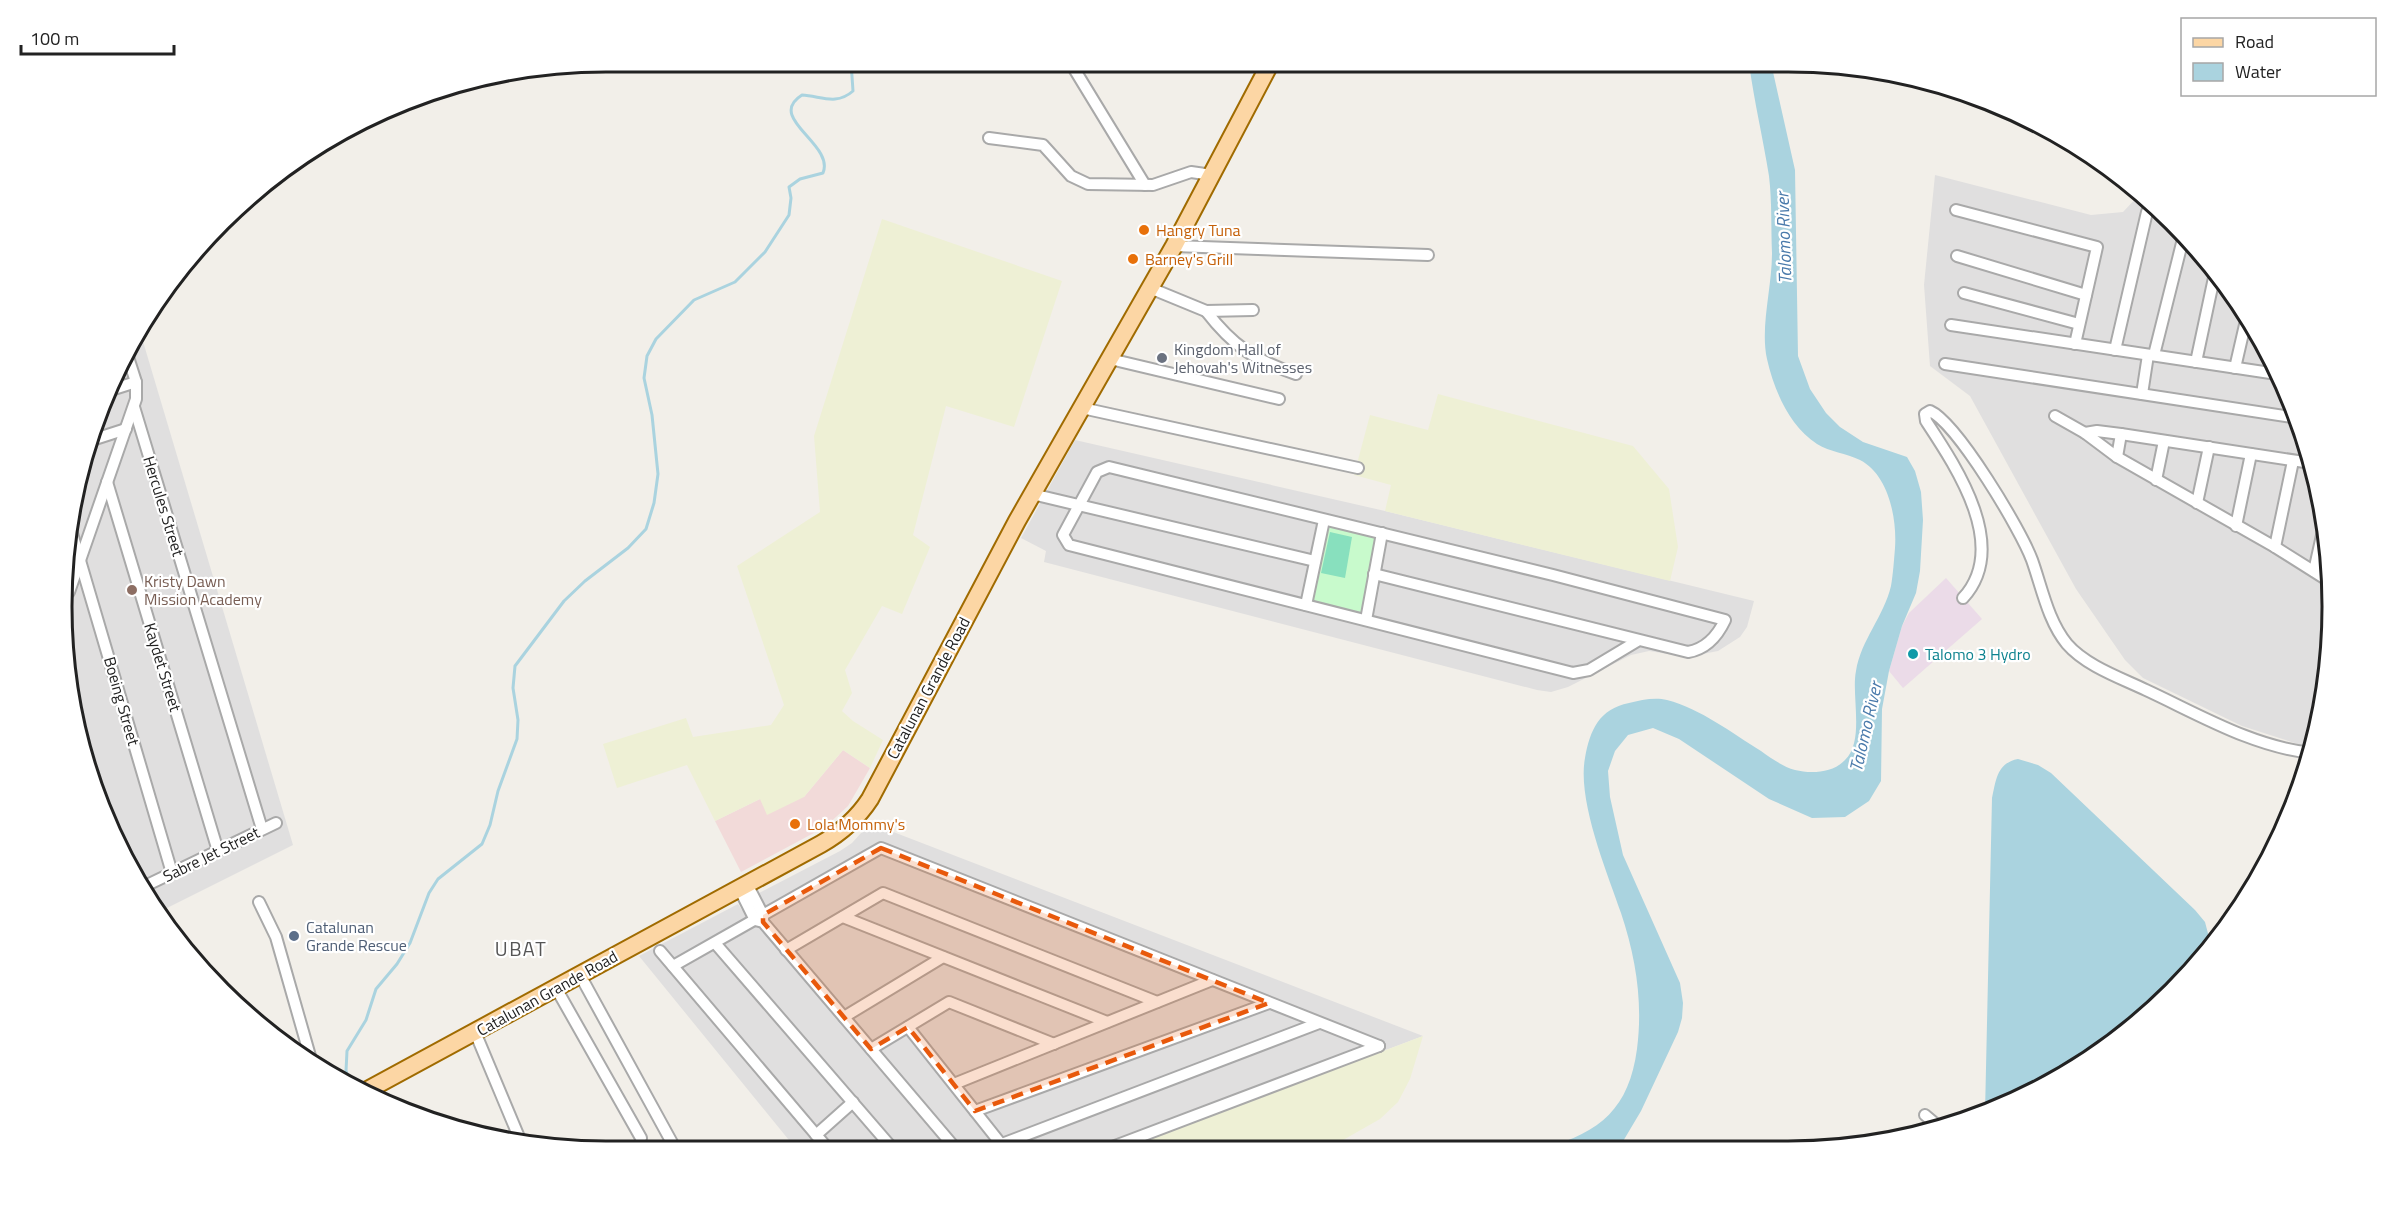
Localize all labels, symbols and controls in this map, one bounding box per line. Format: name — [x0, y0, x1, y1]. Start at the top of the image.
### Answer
scale bar — [21, 18, 174, 56]
legend — [2181, 18, 2376, 96]
text: 100 m — [30, 25, 79, 52]
text: Road — [2235, 28, 2274, 55]
text: Water — [2235, 58, 2281, 85]
water label: Talomo River — [1768, 190, 1799, 284]
place label: Hangry Tuna — [1156, 218, 1241, 242]
marker: Hangry Tuna — [1137, 223, 1151, 237]
place label: Barney's Grill — [1145, 247, 1233, 271]
marker: Barney's Grill — [1126, 252, 1140, 266]
place label: Kingdom Hall of Jehovah's Witnesses — [1174, 337, 1312, 379]
marker: Kingdom Hall of Jehovah's Witnesses — [1155, 351, 1169, 365]
street label: Hercules Street — [137, 453, 191, 559]
place label: Kristy Dawn Mission Academy — [144, 569, 262, 611]
marker: Kristy Dawn Mission Academy — [125, 583, 139, 597]
street label: Catalunan Grande Road — [880, 613, 976, 763]
street label: Kaydet Street — [138, 620, 188, 715]
place label: Talomo 3 Hydro — [1925, 642, 2031, 666]
marker: Talomo 3 Hydro — [1906, 647, 1920, 661]
street label: Boeing Street — [98, 654, 146, 749]
water label: Talomo River — [1842, 677, 1889, 774]
place label: Lola Mommy's — [807, 812, 905, 836]
marker: Lola Mommy's — [788, 817, 802, 831]
street label: Sabre Jet Street — [159, 820, 264, 888]
place label: Catalunan Grande Rescue — [306, 915, 407, 957]
marker: Catalunan Grande Rescue — [287, 929, 301, 943]
district label: UBAT — [495, 933, 547, 964]
street label: Catalunan Grande Road — [472, 944, 622, 1042]

